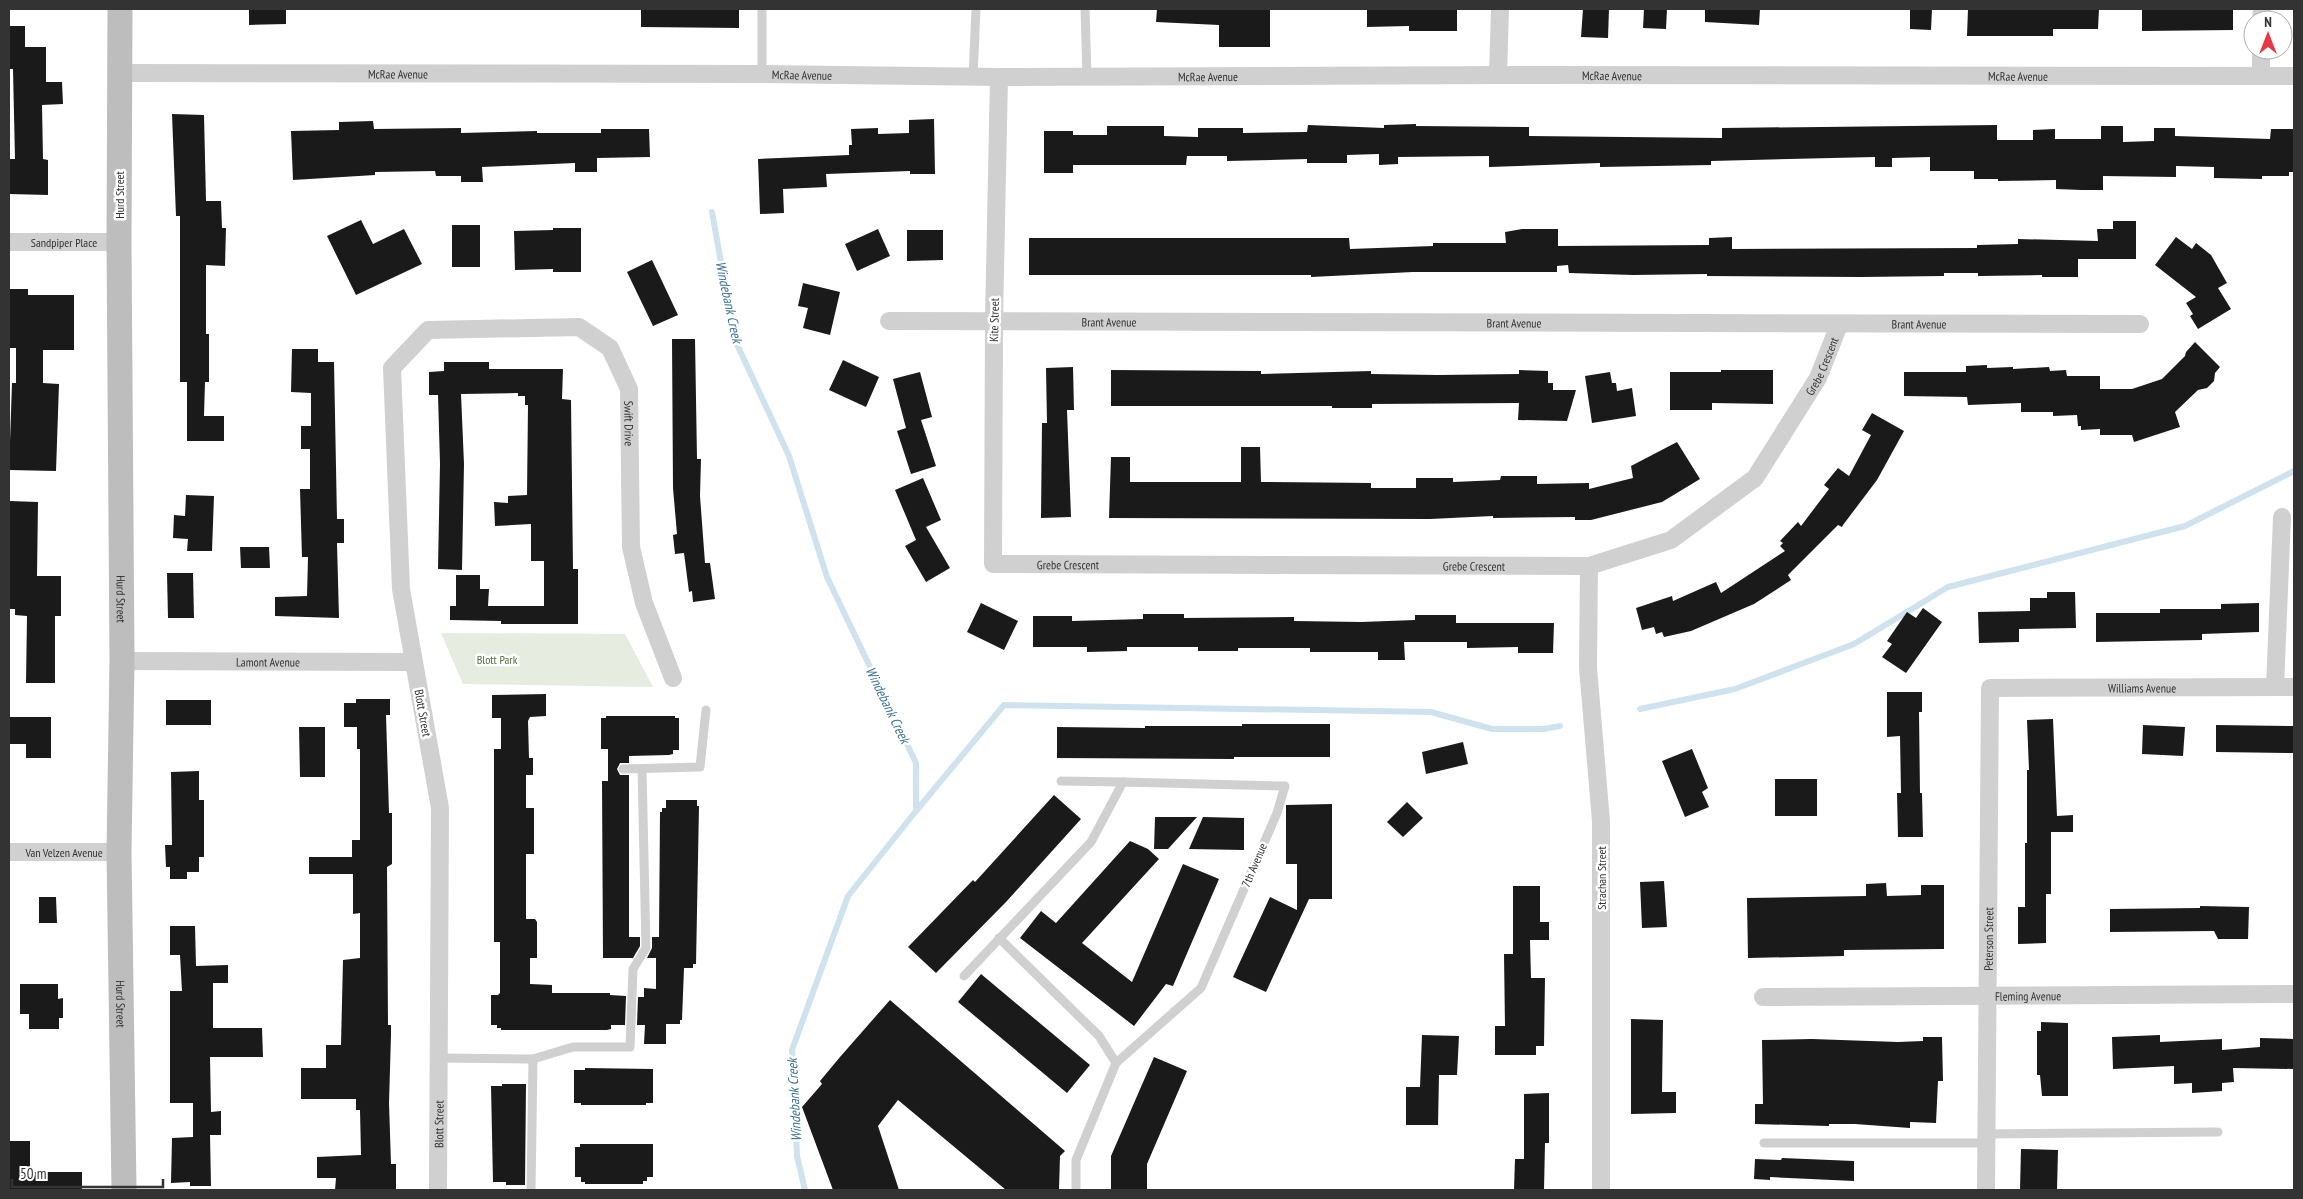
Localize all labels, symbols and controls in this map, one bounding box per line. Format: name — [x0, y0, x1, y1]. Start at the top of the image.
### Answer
north arrow — [2243, 10, 2293, 60]
text: N — [2264, 13, 2272, 31]
street label: McRae Avenue — [368, 66, 428, 81]
street label: McRae Avenue — [772, 67, 832, 82]
street label: McRae Avenue — [1582, 68, 1642, 83]
street label: McRae Avenue — [1988, 68, 2048, 83]
street label: McRae Avenue — [1178, 69, 1238, 84]
street label: Hurd Street — [112, 171, 127, 219]
street label: Sandpiper Place — [31, 235, 97, 250]
water label: Windebank Creek — [712, 259, 747, 346]
street label: Kite Street — [986, 297, 1002, 342]
street label: Brant Avenue — [1081, 314, 1137, 329]
street label: Brant Avenue — [1486, 315, 1542, 330]
street label: Brant Avenue — [1891, 316, 1947, 331]
street label: Grebe Crescent — [1802, 334, 1841, 398]
street label: Swift Drive — [622, 401, 637, 446]
street label: Grebe Crescent — [1037, 557, 1100, 572]
street label: Grebe Crescent — [1443, 558, 1506, 573]
street label: Hurd Street — [114, 575, 129, 624]
park label: Blott Park — [477, 652, 518, 667]
street label: Lamont Avenue — [236, 654, 300, 669]
water label: Windebank Creek — [862, 664, 915, 748]
street label: Williams Avenue — [2108, 680, 2176, 695]
street label: Blott Street — [411, 688, 435, 738]
street label: 7th Avenue — [1238, 841, 1270, 889]
street label: Van Velzen Avenue — [24, 845, 103, 860]
street label: Strachan Street — [1594, 846, 1609, 910]
street label: Peterson Street — [1980, 907, 1996, 971]
street label: Hurd Street — [113, 980, 129, 1029]
street label: Fleming Avenue — [1995, 988, 2061, 1003]
water label: Windebank Creek — [783, 1056, 805, 1142]
street label: Blott Street — [431, 1099, 446, 1148]
scale bar — [12, 1156, 164, 1188]
text: 50 m — [20, 1164, 46, 1183]

